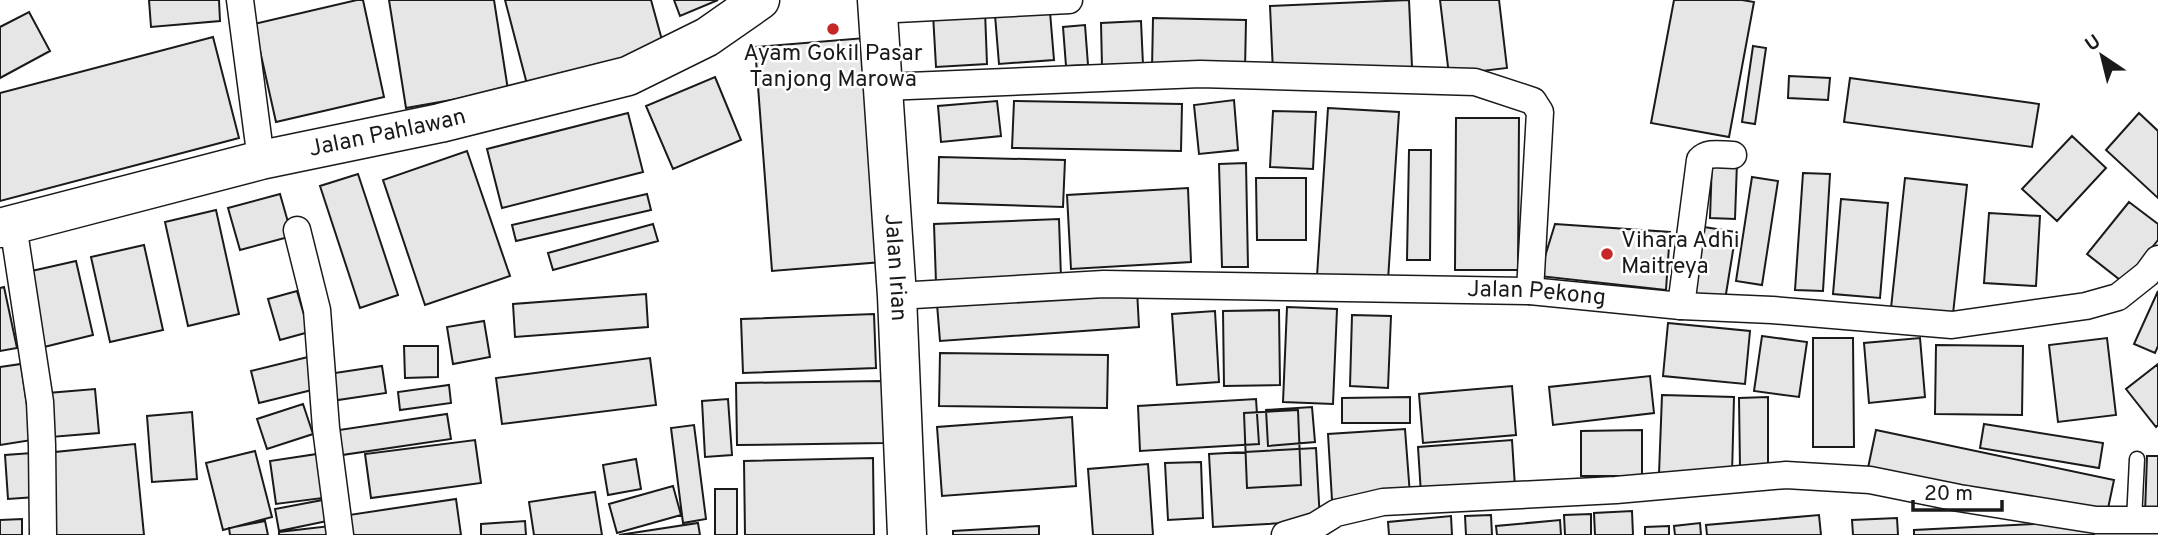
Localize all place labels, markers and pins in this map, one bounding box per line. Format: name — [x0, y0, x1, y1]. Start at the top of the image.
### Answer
marker: Ayam Gokil Pasar Tanjong Marowa — [825, 21, 841, 37]
place label: Ayam Gokil Pasar Tanjong Marowa — [743, 40, 923, 95]
place label: Vihara Adhi Maitreya — [1621, 227, 1739, 282]
marker: Vihara Adhi Maitreya — [1599, 246, 1615, 262]

